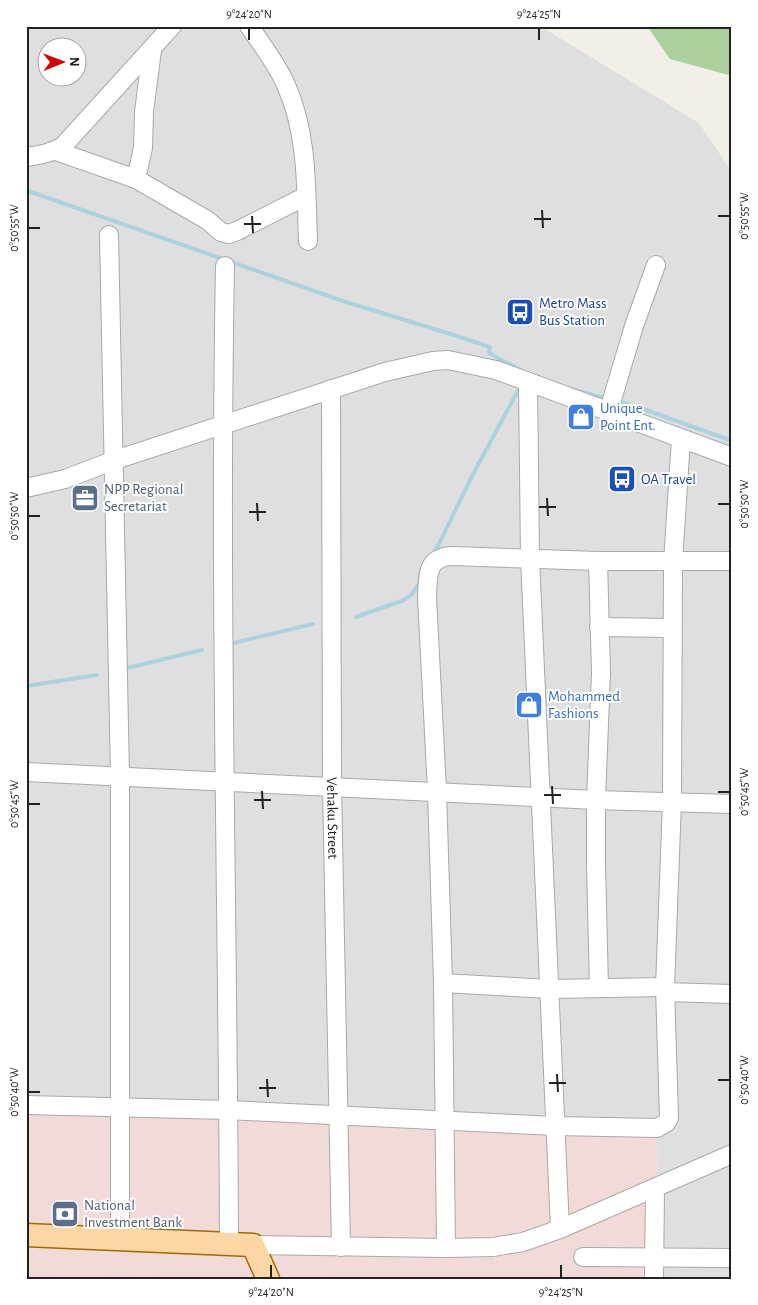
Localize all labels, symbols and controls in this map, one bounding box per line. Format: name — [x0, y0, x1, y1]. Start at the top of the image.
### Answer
text: 9°24'20"N — [226, 8, 272, 20]
text: 9°24'25"N — [517, 8, 561, 20]
north arrow — [38, 38, 88, 88]
text: N — [67, 57, 81, 67]
text: 0°50'55"W — [738, 192, 750, 240]
text: 0°50'55"W — [8, 204, 20, 252]
place label: Metro Mass Bus Station — [539, 296, 607, 328]
bus stop icon: Metro Mass Bus Station — [505, 297, 535, 327]
place label: Unique Point Ent. — [600, 401, 656, 433]
shop icon: Unique Point Ent. — [566, 402, 596, 432]
bus stop icon: OA Travel — [607, 464, 637, 494]
place label: OA Travel — [641, 472, 696, 487]
text: 0°50'50"W — [738, 479, 750, 528]
place label: NPP Regional Secretariat — [104, 482, 183, 514]
office icon: NPP Regional Secretariat — [70, 483, 100, 513]
text: 0°50'50"W — [8, 491, 20, 540]
place label: Mohammed Fashions — [548, 689, 620, 721]
shop icon: Mohammed Fashions — [514, 690, 544, 720]
text: 0°50'45"W — [738, 768, 750, 816]
street label: Vehaku Street — [324, 777, 340, 859]
text: 0°50'45"W — [8, 780, 20, 828]
text: 0°50'40"W — [738, 1055, 750, 1105]
text: 0°50'40"W — [8, 1067, 20, 1117]
place label: National Investment Bank — [84, 1198, 182, 1230]
bank icon: National Investment Bank — [50, 1199, 80, 1229]
text: 9°24'20"N — [248, 1286, 294, 1298]
text: 9°24'25"N — [539, 1286, 583, 1298]

